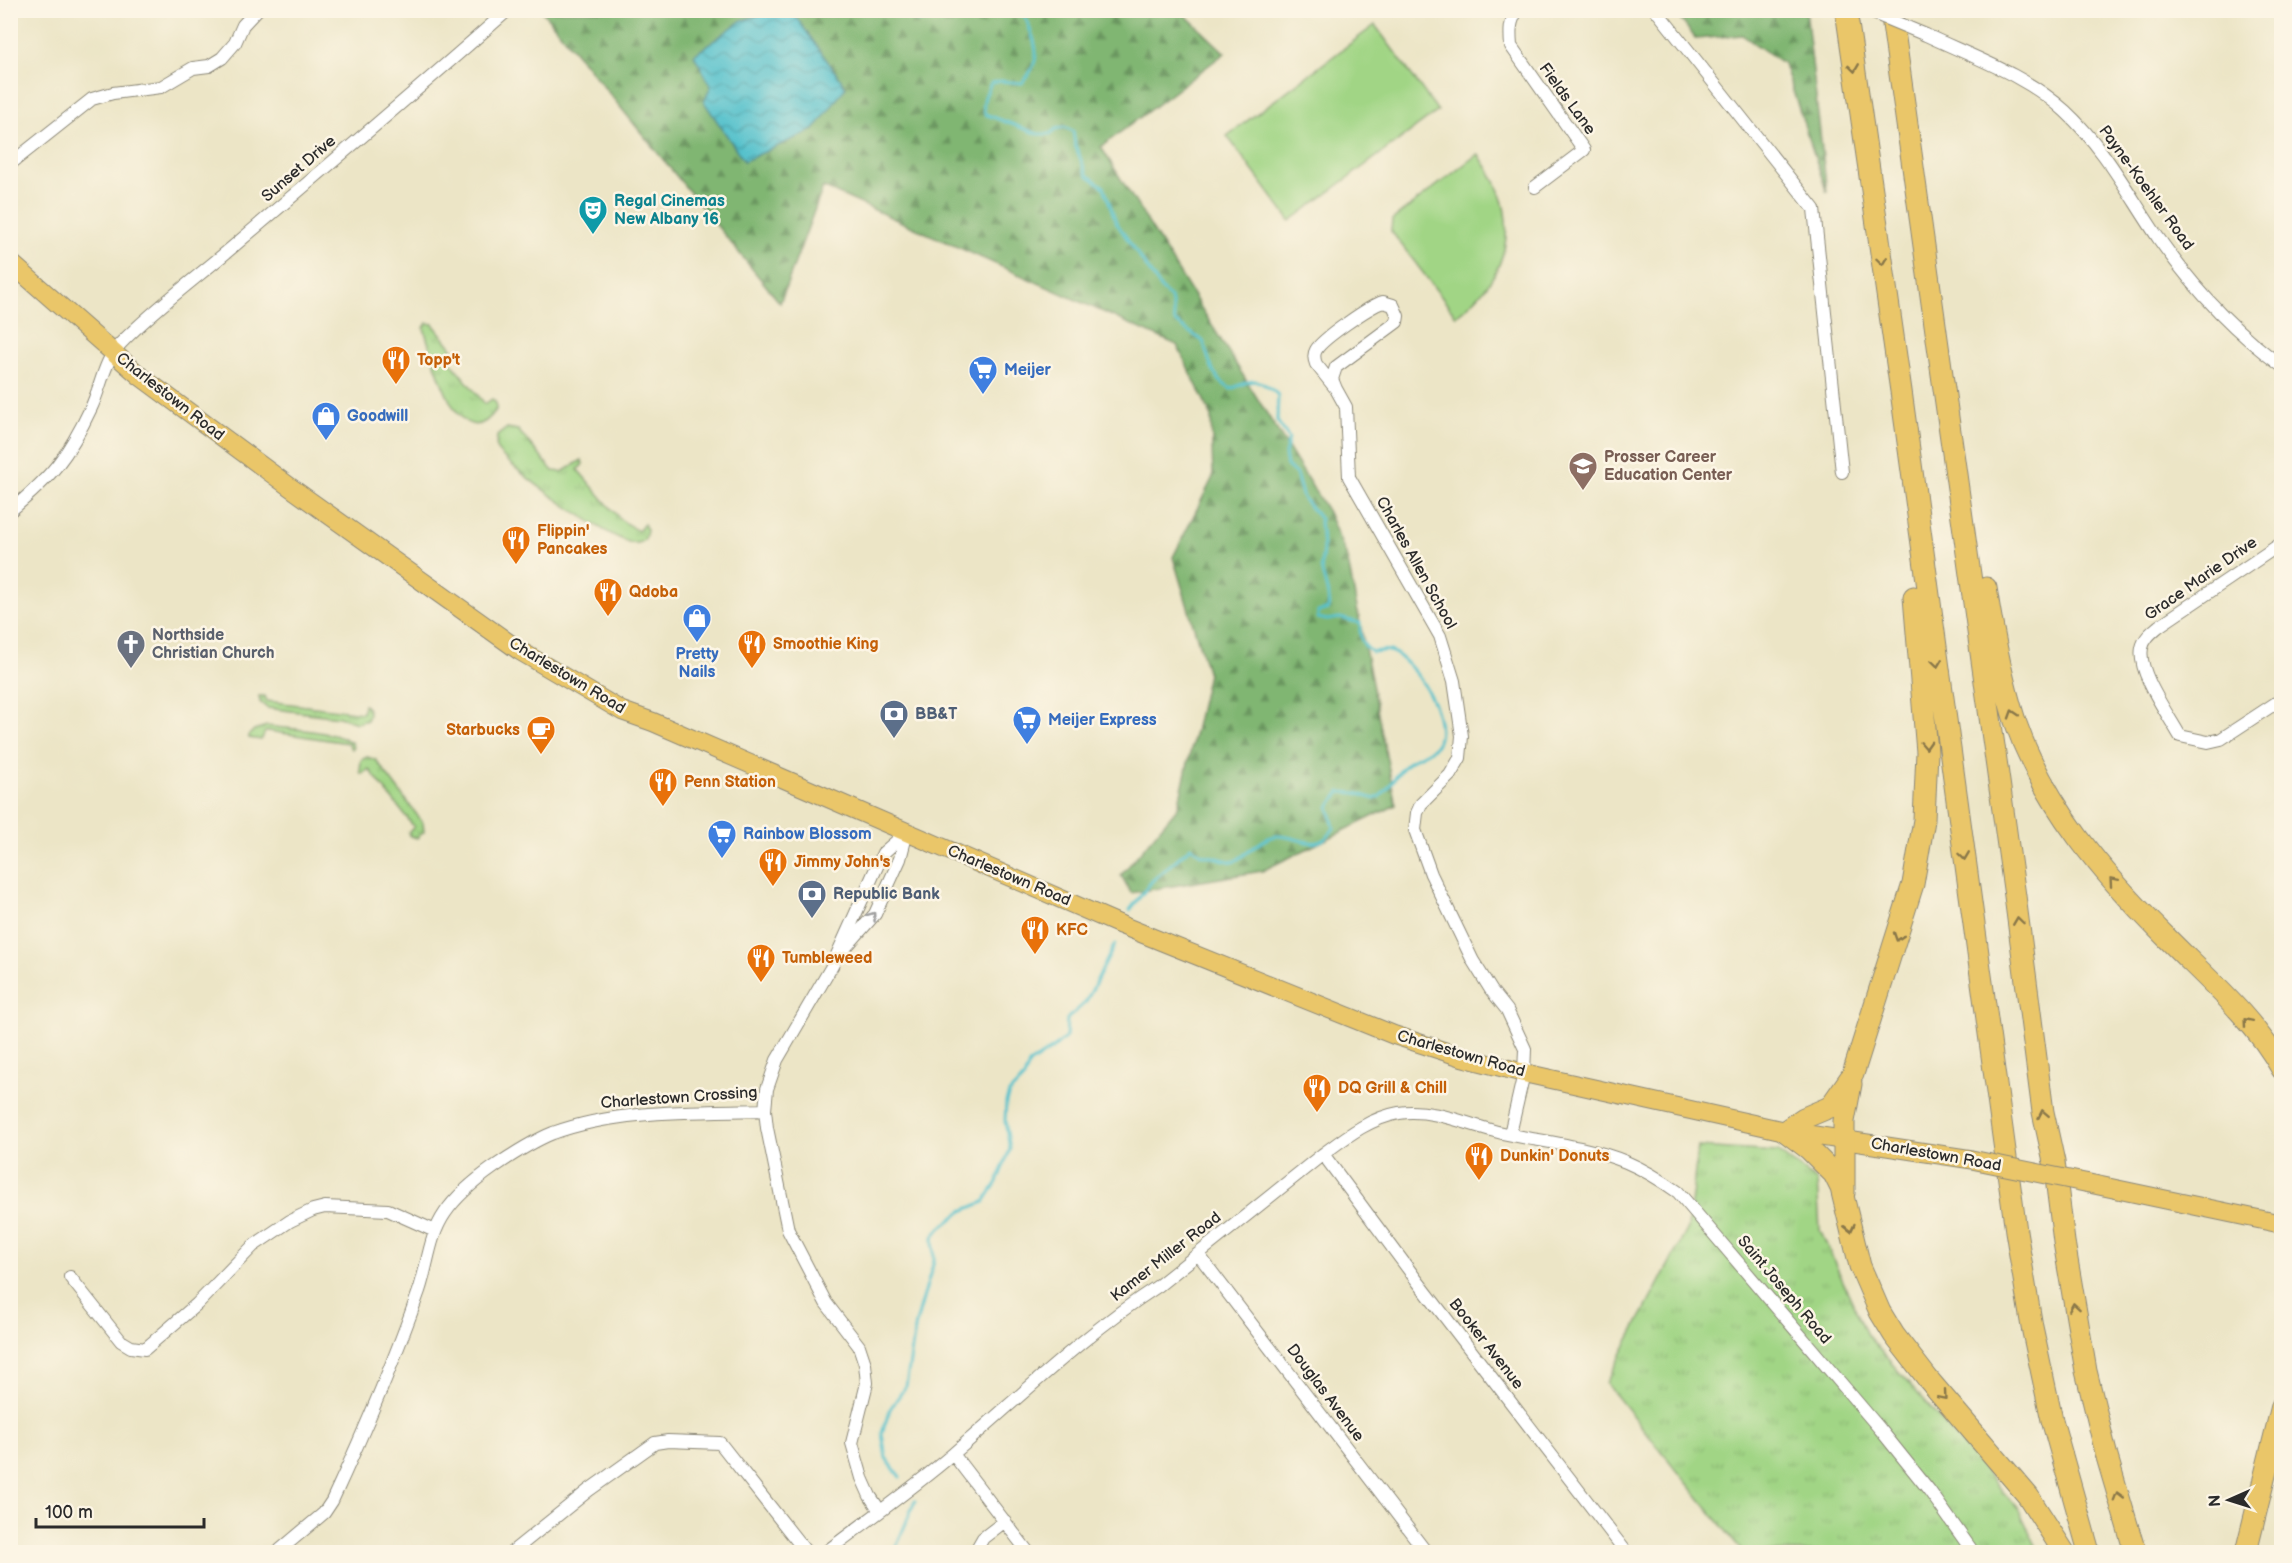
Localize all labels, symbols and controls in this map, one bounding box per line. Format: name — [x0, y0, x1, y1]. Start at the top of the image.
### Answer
street label: Fields Lane — [1535, 59, 1600, 139]
one-way arrow — [1848, 64, 1860, 73]
street label: Payne-Koehler Road — [2094, 122, 2198, 254]
street label: Sunset Drive — [258, 131, 340, 206]
place label: Regal Cinemas New Albany 16 — [614, 192, 725, 229]
theatre icon: Regal Cinemas New Albany 16 — [577, 194, 609, 236]
one-way arrow — [1875, 257, 1887, 266]
restaurant icon: Topp't — [380, 344, 412, 386]
street label: Charlestown Road — [112, 349, 228, 445]
place label: Topp't — [417, 351, 461, 370]
supermarket icon: Meijer — [967, 354, 999, 396]
place label: Meijer — [1004, 361, 1051, 380]
shop icon: Goodwill — [310, 400, 342, 442]
place label: Goodwill — [347, 407, 408, 426]
place label: Prosser Career Education Center — [1604, 448, 1733, 485]
school or university icon: Prosser Career Education Center — [1567, 450, 1599, 492]
street label: Charles Allen School — [1372, 494, 1460, 632]
place label: Flippin' Pancakes — [537, 522, 608, 559]
restaurant icon: Flippin' Pancakes — [500, 524, 532, 566]
street label: Grace Marie Drive — [2141, 533, 2261, 625]
restaurant icon: Qdoba — [592, 576, 624, 618]
place label: Qdoba — [629, 583, 678, 602]
shop icon: Pretty Nails — [681, 602, 713, 644]
place label: Northside Christian Church — [152, 626, 274, 663]
church icon: Northside Christian Church — [115, 628, 147, 670]
restaurant icon: Smoothie King — [736, 628, 768, 670]
street label: Charlestown Road — [505, 634, 629, 718]
place label: Smoothie King — [773, 635, 879, 654]
place label: Pretty Nails — [675, 645, 719, 682]
one-way arrow — [1930, 658, 1942, 667]
bank icon: BB&T — [878, 698, 910, 740]
supermarket icon: Meijer Express — [1011, 704, 1043, 746]
place label: BB&T — [915, 705, 958, 724]
one-way arrow — [2008, 709, 2021, 720]
place label: Meijer Express — [1048, 711, 1157, 730]
cafe icon: Starbucks — [525, 714, 557, 756]
place label: Starbucks — [446, 721, 520, 740]
one-way arrow — [1919, 740, 1932, 749]
restaurant icon: Penn Station — [647, 766, 679, 808]
place label: Penn Station — [684, 773, 776, 792]
supermarket icon: Rainbow Blossom — [706, 818, 738, 860]
place label: Rainbow Blossom — [743, 825, 872, 844]
street label: Charlestown Road — [944, 841, 1074, 911]
restaurant icon: Jimmy John's — [757, 846, 789, 888]
one-way arrow — [1957, 851, 1969, 860]
place label: Jimmy John's — [794, 853, 890, 872]
one-way arrow — [2109, 877, 2120, 888]
bank icon: Republic Bank — [796, 878, 828, 920]
place label: Republic Bank — [833, 885, 940, 904]
one-way arrow — [865, 912, 876, 923]
restaurant icon: KFC — [1019, 914, 1051, 956]
one-way arrow — [2013, 916, 2025, 925]
place label: KFC — [1056, 921, 1088, 940]
one-way arrow — [1892, 931, 1905, 941]
restaurant icon: Tumbleweed — [745, 942, 777, 984]
place label: Tumbleweed — [782, 949, 872, 968]
one-way arrow — [2243, 1018, 2254, 1029]
street label: Charlestown Road — [1395, 1027, 1527, 1081]
restaurant icon: DQ Grill & Chill — [1301, 1072, 1333, 1114]
place label: DQ Grill & Chill — [1338, 1079, 1447, 1098]
street label: Charlestown Crossing — [600, 1083, 758, 1113]
one-way arrow — [2037, 1109, 2050, 1119]
street label: Charlestown Road — [1869, 1134, 2003, 1176]
restaurant icon: Dunkin' Donuts — [1463, 1140, 1495, 1182]
place label: Dunkin' Donuts — [1500, 1147, 1610, 1166]
street label: Kamer Miller Road — [1107, 1208, 1225, 1306]
one-way arrow — [1843, 1223, 1856, 1233]
street label: Saint Joseph Road — [1733, 1232, 1835, 1348]
street label: Booker Avenue — [1445, 1295, 1528, 1394]
one-way arrow — [2069, 1302, 2081, 1311]
street label: Douglas Avenue — [1282, 1341, 1368, 1446]
one-way arrow — [1936, 1389, 1947, 1400]
north arrow — [2199, 1470, 2259, 1530]
scale bar — [36, 1491, 204, 1529]
one-way arrow — [2113, 1492, 2125, 1502]
text: N — [2206, 1494, 2225, 1507]
text: 100 m — [45, 1502, 93, 1523]

